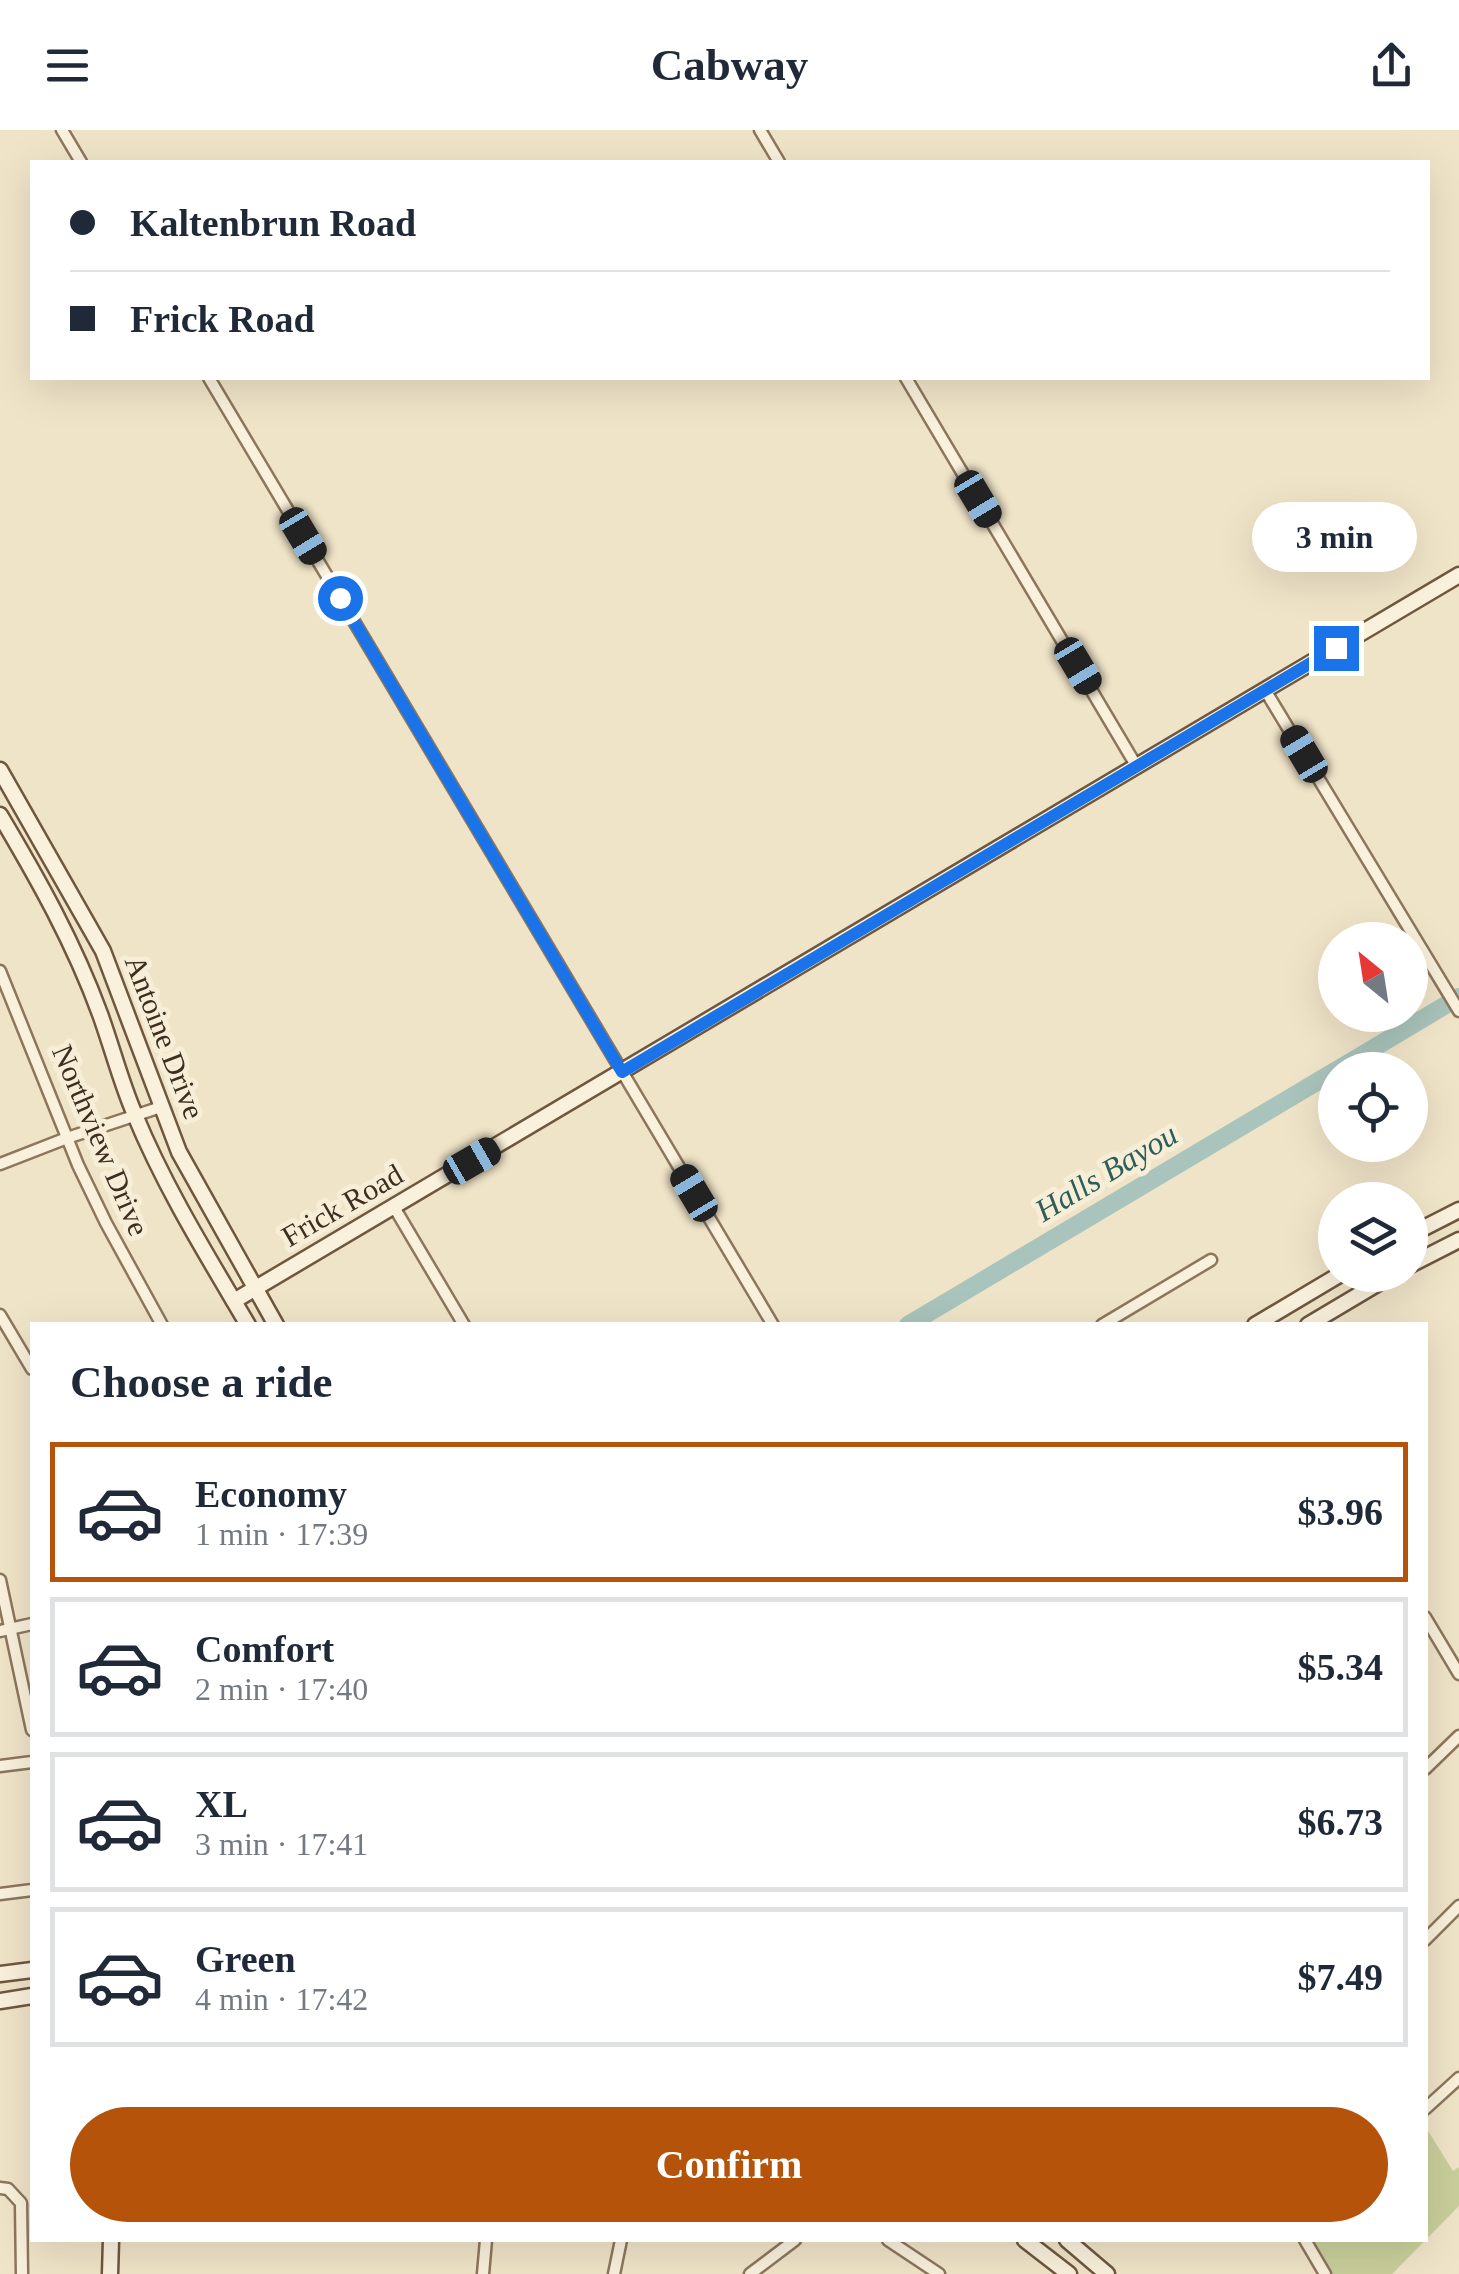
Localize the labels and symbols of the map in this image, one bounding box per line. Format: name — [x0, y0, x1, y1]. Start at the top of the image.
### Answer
car — [950, 466, 1006, 532]
car — [275, 503, 331, 569]
callout: 3 min — [1254, 503, 1418, 573]
route start — [318, 576, 363, 621]
route end — [1314, 626, 1359, 671]
car — [1050, 633, 1106, 699]
car — [1276, 721, 1332, 787]
north arrow — [1318, 922, 1428, 1032]
street label: Antoine Drive — [119, 951, 211, 1123]
street label: Northview Drive — [46, 1040, 156, 1240]
water label: Halls Bayou — [1028, 1116, 1183, 1229]
car — [439, 1133, 505, 1189]
street label: Frick Road — [276, 1157, 408, 1253]
car — [666, 1160, 722, 1226]

